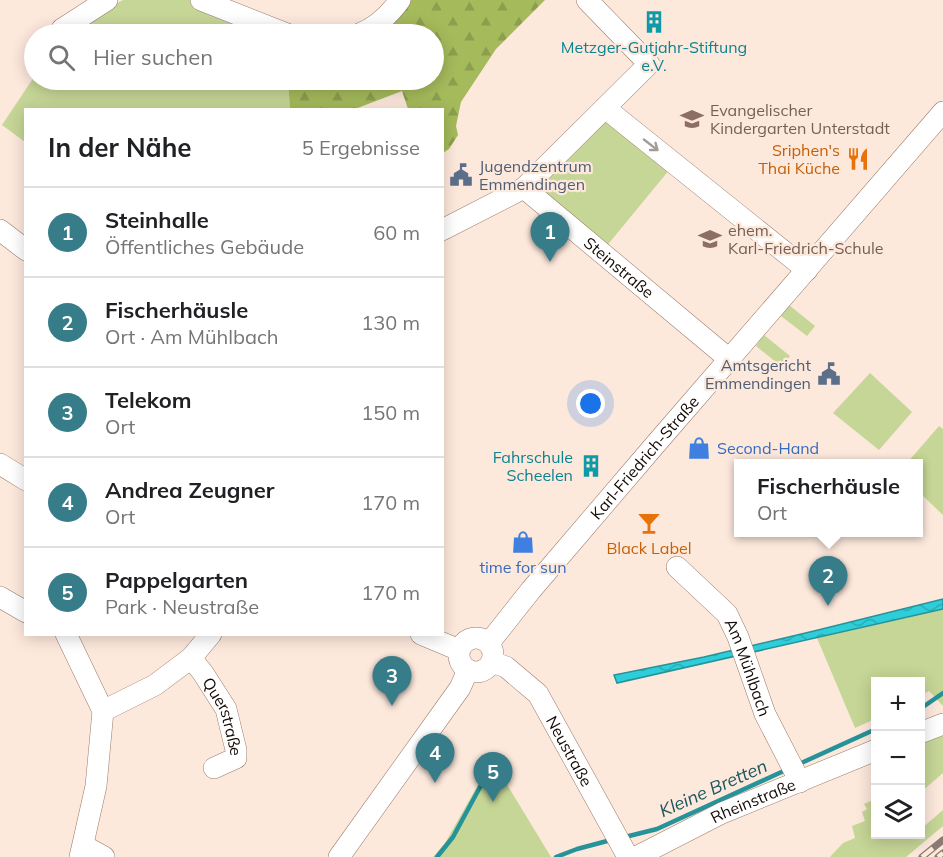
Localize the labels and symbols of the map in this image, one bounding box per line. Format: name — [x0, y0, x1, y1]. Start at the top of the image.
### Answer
building icon: Metzger-Gutjahr-Stiftung e.V. — [641, 9, 667, 35]
place label: Metzger-Gutjahr-Stiftung e.V. — [561, 37, 747, 75]
place label: Evangelischer Kindergarten Unterstadt — [710, 100, 890, 138]
school or university icon: Evangelischer Kindergarten Unterstadt — [679, 106, 705, 132]
one-way arrow — [643, 138, 659, 151]
place label: Sriphen's Thai Küche — [758, 140, 840, 178]
restaurant icon: Sriphen's Thai Küche — [845, 146, 871, 172]
place label: Jugendzentrum Emmendingen — [479, 156, 592, 194]
public building icon: Jugendzentrum Emmendingen — [448, 162, 474, 188]
pin: 1 — [530, 212, 570, 262]
place label: ehem. Karl-Friedrich-Schule — [728, 220, 883, 258]
school or university icon: ehem. Karl-Friedrich-Schule — [697, 226, 723, 252]
street label: Steinstraße — [580, 232, 658, 302]
place label: Amtsgericht Emmendingen — [705, 355, 811, 393]
public building icon: Amtsgericht Emmendingen — [816, 361, 842, 387]
your location — [576, 389, 605, 418]
street label: Karl-Friedrich-Straße — [586, 392, 703, 523]
shop icon: Second-Hand — [686, 435, 712, 461]
place label: Second-Hand — [717, 438, 819, 458]
place label: Fahrschule Scheelen — [493, 447, 573, 485]
building icon: Fahrschule Scheelen — [578, 453, 604, 479]
bar icon: Black Label — [636, 510, 662, 536]
shop icon: time for sun — [510, 529, 536, 555]
place label: Black Label — [606, 538, 692, 558]
pin: 2 — [808, 556, 848, 606]
place label: time for sun — [479, 557, 567, 577]
street label: Am Mühlbach — [721, 615, 775, 719]
pin: 3 — [372, 656, 412, 706]
street label: Querstraße — [198, 673, 246, 756]
street label: Neustraße — [542, 712, 597, 790]
pin: 4 — [416, 734, 454, 783]
pin: 5 — [474, 752, 512, 802]
water label: Kleine Bretten — [655, 754, 771, 822]
street label: Rheinstraße — [707, 774, 798, 827]

